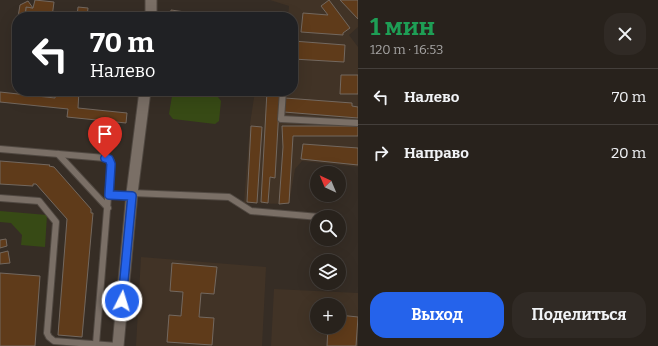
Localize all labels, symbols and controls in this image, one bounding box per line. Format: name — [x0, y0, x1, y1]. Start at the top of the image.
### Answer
text: 1 мин — [370, 13, 435, 41]
button: close — [604, 13, 646, 55]
text: 70 m — [90, 26, 154, 59]
icon: left — [24, 28, 76, 80]
text: 120 m · 16:53 — [370, 42, 443, 57]
text: Налево — [90, 60, 155, 82]
icon: left — [370, 86, 392, 108]
text: Налево — [404, 88, 459, 106]
text: 70 m — [612, 88, 646, 106]
pin — [88, 117, 122, 158]
icon: arrive — [94, 123, 116, 145]
icon: right — [370, 142, 392, 164]
text: Направо — [404, 144, 469, 162]
text: 20 m — [611, 144, 646, 162]
north arrow — [310, 166, 346, 202]
map controls — [310, 166, 346, 334]
button: search — [310, 210, 346, 246]
button: layers — [310, 254, 346, 290]
position arrow — [101, 280, 143, 322]
button: Выход — [370, 292, 504, 338]
button: Поделиться — [512, 292, 646, 338]
button: + — [310, 298, 346, 334]

